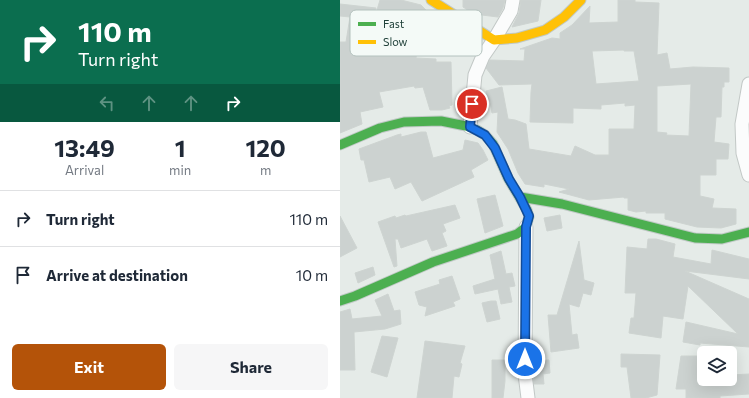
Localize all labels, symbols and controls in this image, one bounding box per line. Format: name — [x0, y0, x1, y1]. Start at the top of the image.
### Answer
legend — [350, 10, 482, 56]
text: 110 m — [78, 14, 152, 48]
icon: right — [12, 16, 64, 68]
text: Fast — [383, 17, 405, 30]
text: Slow — [383, 35, 408, 48]
text: Turn right — [78, 48, 158, 70]
pin — [455, 87, 489, 121]
icon: left — [96, 92, 118, 114]
icon: ahead — [138, 92, 160, 114]
icon: ahead — [180, 92, 202, 114]
icon: right — [222, 92, 244, 114]
icon: arrive — [461, 93, 483, 115]
text: 13:49 — [54, 133, 115, 162]
text: 1 — [175, 133, 186, 162]
text: 120 — [245, 133, 286, 162]
text: Arrival — [65, 162, 104, 178]
text: min — [169, 162, 191, 178]
text: m — [260, 162, 271, 178]
icon: right — [12, 208, 34, 230]
text: Turn right — [46, 210, 115, 228]
text: 110 m — [289, 210, 328, 228]
icon: arrive — [12, 264, 34, 286]
text: Arrive at destination — [46, 266, 188, 284]
text: 10 m — [296, 266, 328, 284]
position arrow — [504, 338, 546, 380]
button: Exit — [12, 344, 166, 390]
button: Share — [174, 344, 328, 390]
map controls — [697, 346, 737, 386]
button: layers — [697, 346, 737, 386]

